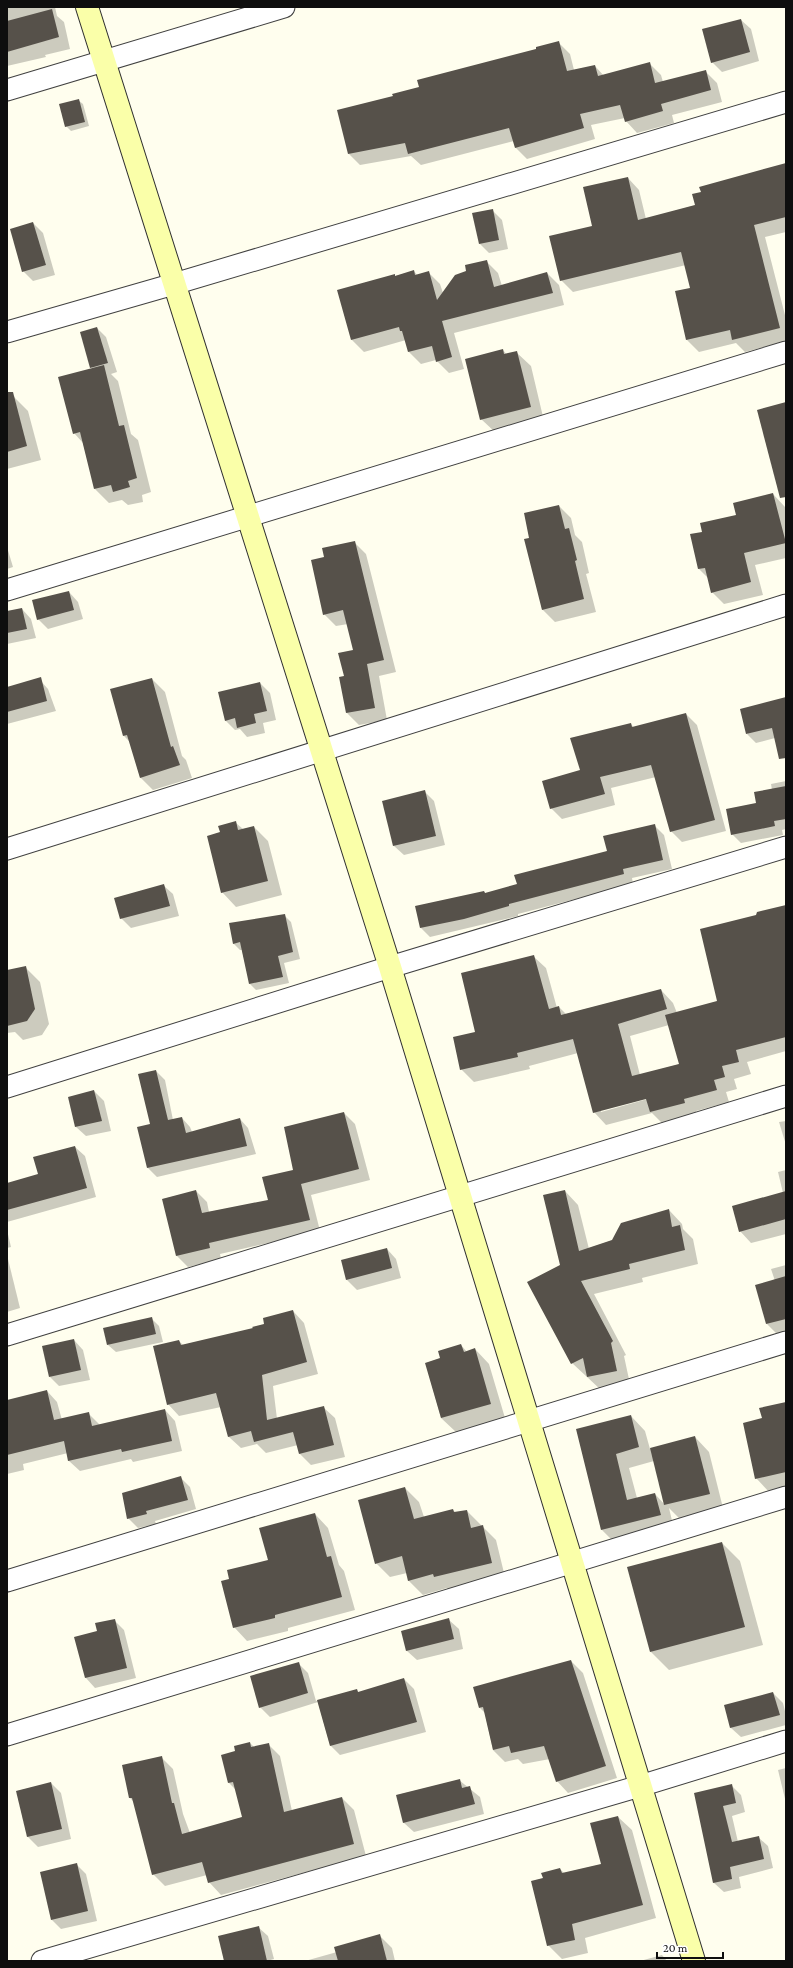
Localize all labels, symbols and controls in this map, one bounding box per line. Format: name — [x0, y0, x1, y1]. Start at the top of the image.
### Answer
scale bar — [657, 1934, 723, 1960]
text: 20 m — [663, 1941, 688, 1955]

